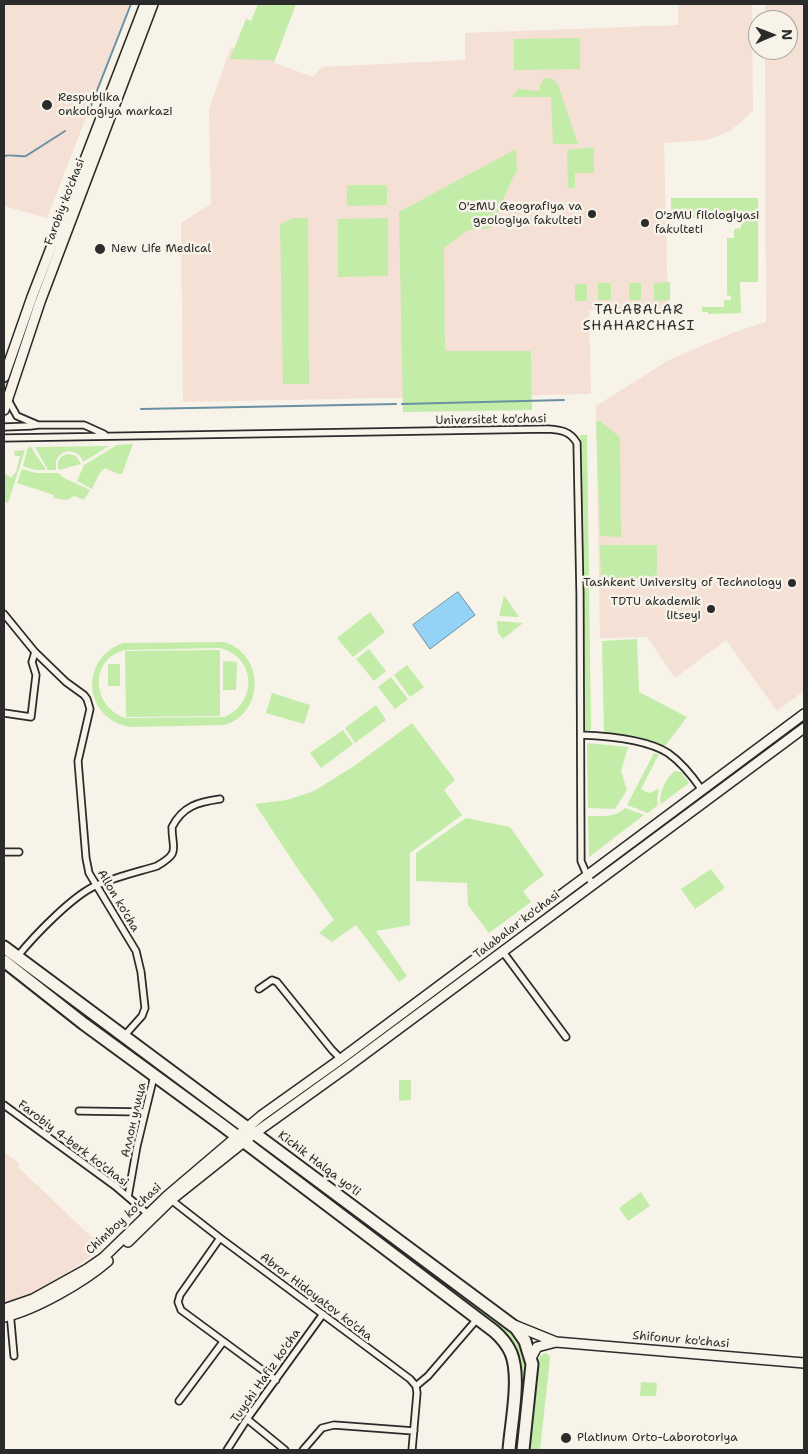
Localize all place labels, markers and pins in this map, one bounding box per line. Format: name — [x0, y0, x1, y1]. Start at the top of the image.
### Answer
place label: Respublika onkologiya markazi — [58, 91, 173, 119]
marker: Respublika onkologiya markazi — [40, 98, 54, 112]
place label: O'zMU Geografiya va geologiya fakulteti — [458, 200, 582, 228]
marker: O'zMU Geografiya va geologiya fakulteti — [586, 208, 598, 220]
place label: O'zMU filologiyasi fakulteti — [655, 209, 759, 237]
marker: O'zMU filologiyasi fakulteti — [639, 217, 651, 229]
marker: New Life Medical — [93, 242, 107, 256]
place label: New Life Medical — [111, 242, 211, 256]
place label: Tashkent University of Technology — [583, 576, 782, 590]
marker: Tashkent University of Technology — [786, 577, 798, 589]
place label: TDTU akademik litseyi — [611, 595, 701, 623]
marker: TDTU akademik litseyi — [705, 603, 717, 615]
marker: Platinum Orto-Laborotoriya — [559, 1431, 573, 1445]
place label: Platinum Orto-Laborotoriya — [577, 1431, 738, 1445]

